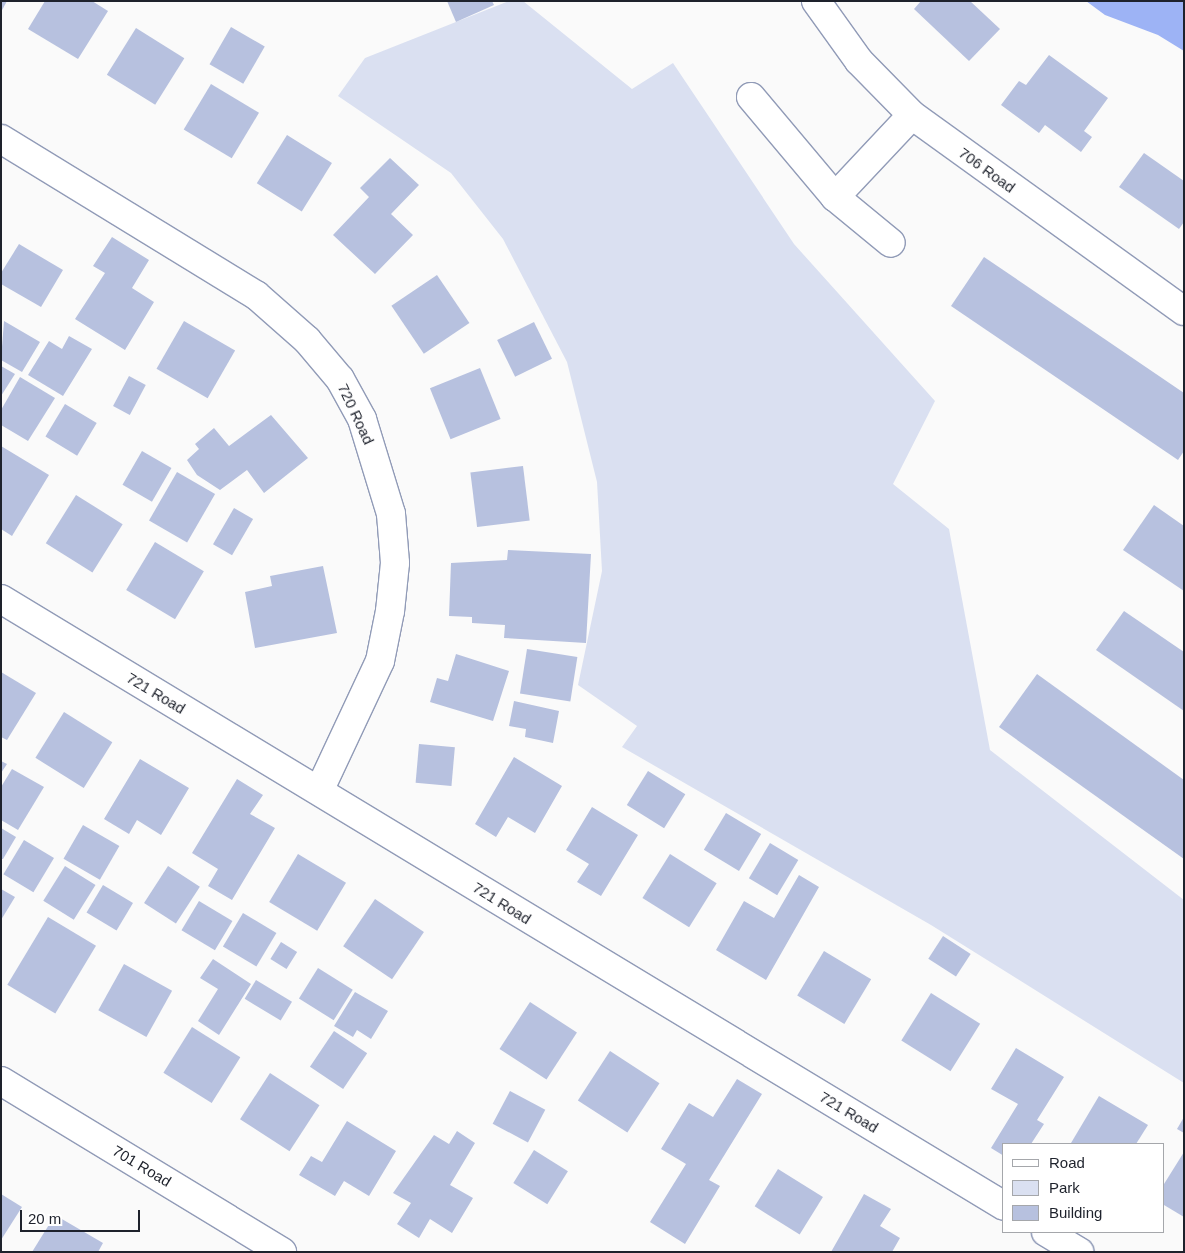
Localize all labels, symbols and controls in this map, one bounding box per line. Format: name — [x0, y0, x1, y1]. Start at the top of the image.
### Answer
street label: 706 Road — [955, 144, 1019, 196]
street label: 720 Road — [334, 381, 378, 447]
street label: 721 Road — [123, 669, 189, 717]
street label: 721 Road — [470, 878, 534, 928]
street label: 721 Road — [816, 1088, 882, 1136]
street label: 701 Road — [109, 1142, 175, 1190]
legend — [1002, 1143, 1165, 1233]
text: Road — [1049, 1154, 1085, 1171]
text: Park — [1049, 1179, 1080, 1196]
scale bar — [22, 1200, 142, 1232]
text: Building — [1049, 1204, 1102, 1221]
text: 20 m — [28, 1210, 61, 1227]

